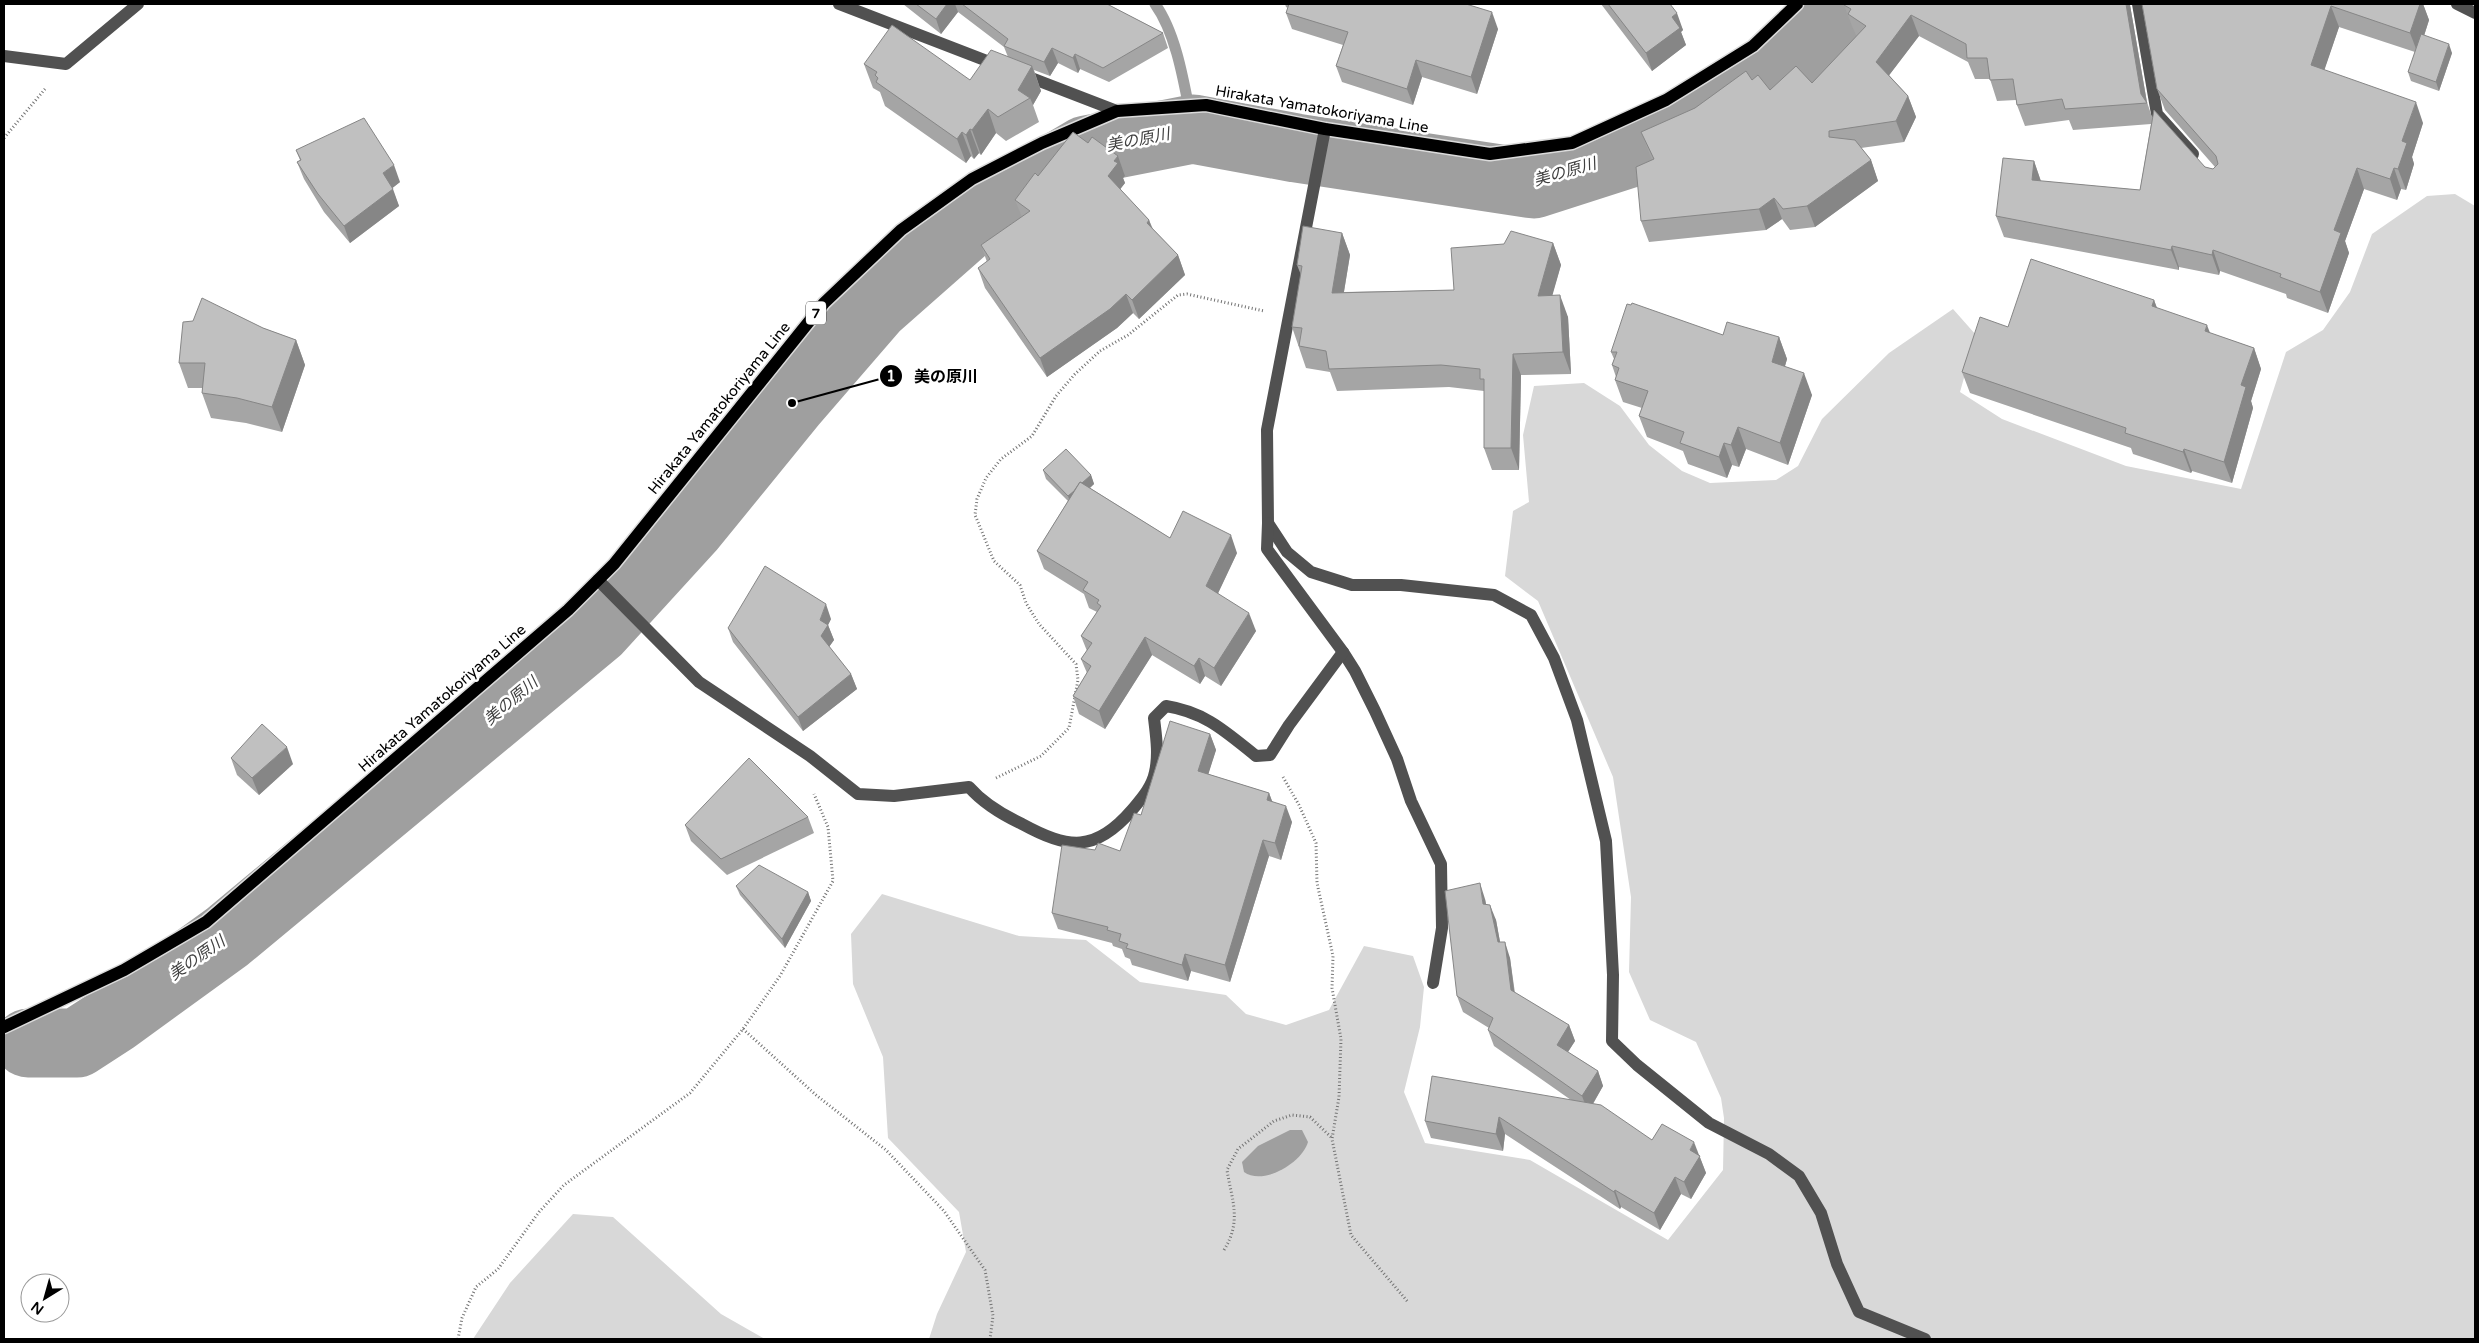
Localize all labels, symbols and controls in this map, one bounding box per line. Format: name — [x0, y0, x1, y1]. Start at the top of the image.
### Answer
street label: Hirakata Yamatokoriyama Line — [1214, 81, 1430, 137]
water label: 美の原川 — [1105, 124, 1173, 156]
water label: 美の原川 — [1531, 153, 1600, 190]
road number: 7 — [806, 302, 826, 324]
street label: Hirakata Yamatokoriyama Line — [644, 318, 794, 498]
callout: 美の原川 — [879, 360, 988, 391]
text: 1 — [886, 367, 896, 385]
text: 美の原川 — [914, 367, 978, 387]
street label: Hirakata Yamatokoriyama Line — [355, 620, 529, 776]
water label: 美の原川 — [480, 671, 543, 729]
water label: 美の原川 — [165, 930, 231, 985]
north arrow — [20, 1273, 70, 1323]
text: N — [28, 1298, 47, 1318]

